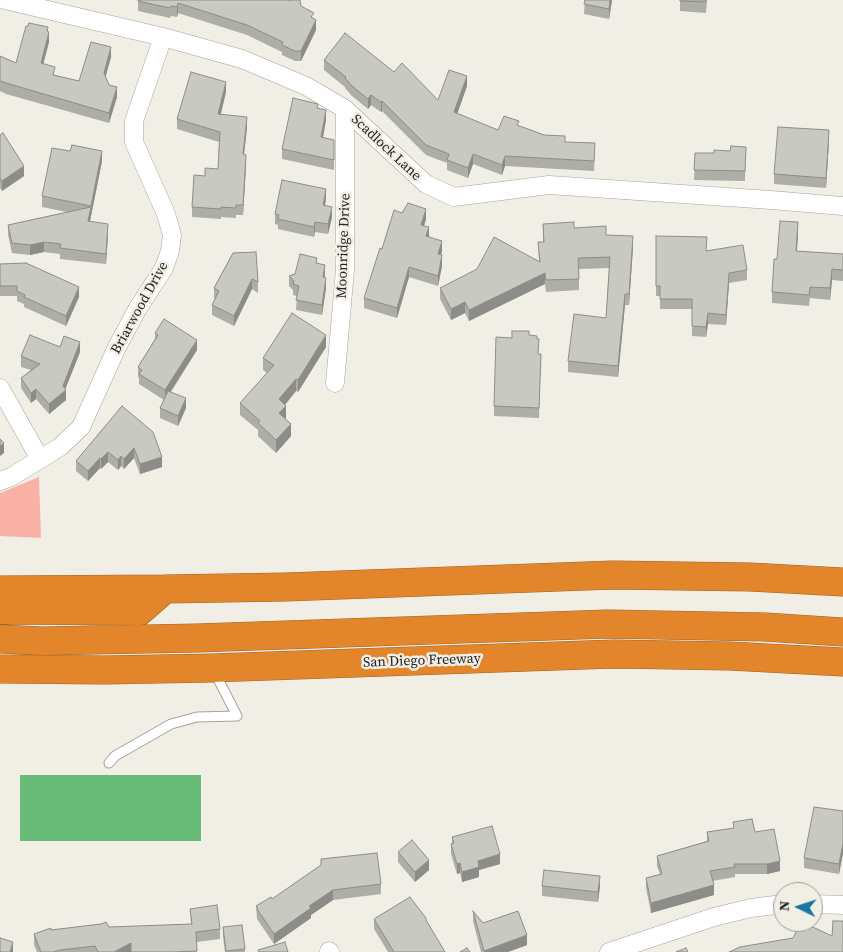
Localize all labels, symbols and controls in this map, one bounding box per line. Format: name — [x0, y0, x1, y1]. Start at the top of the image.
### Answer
street label: Scadlock Lane — [348, 111, 424, 185]
street label: Moonridge Drive — [334, 193, 354, 299]
street label: Briarwood Drive — [108, 259, 172, 357]
street label: San Diego Freeway — [363, 651, 481, 671]
north arrow — [773, 882, 823, 932]
text: N — [774, 900, 794, 912]

